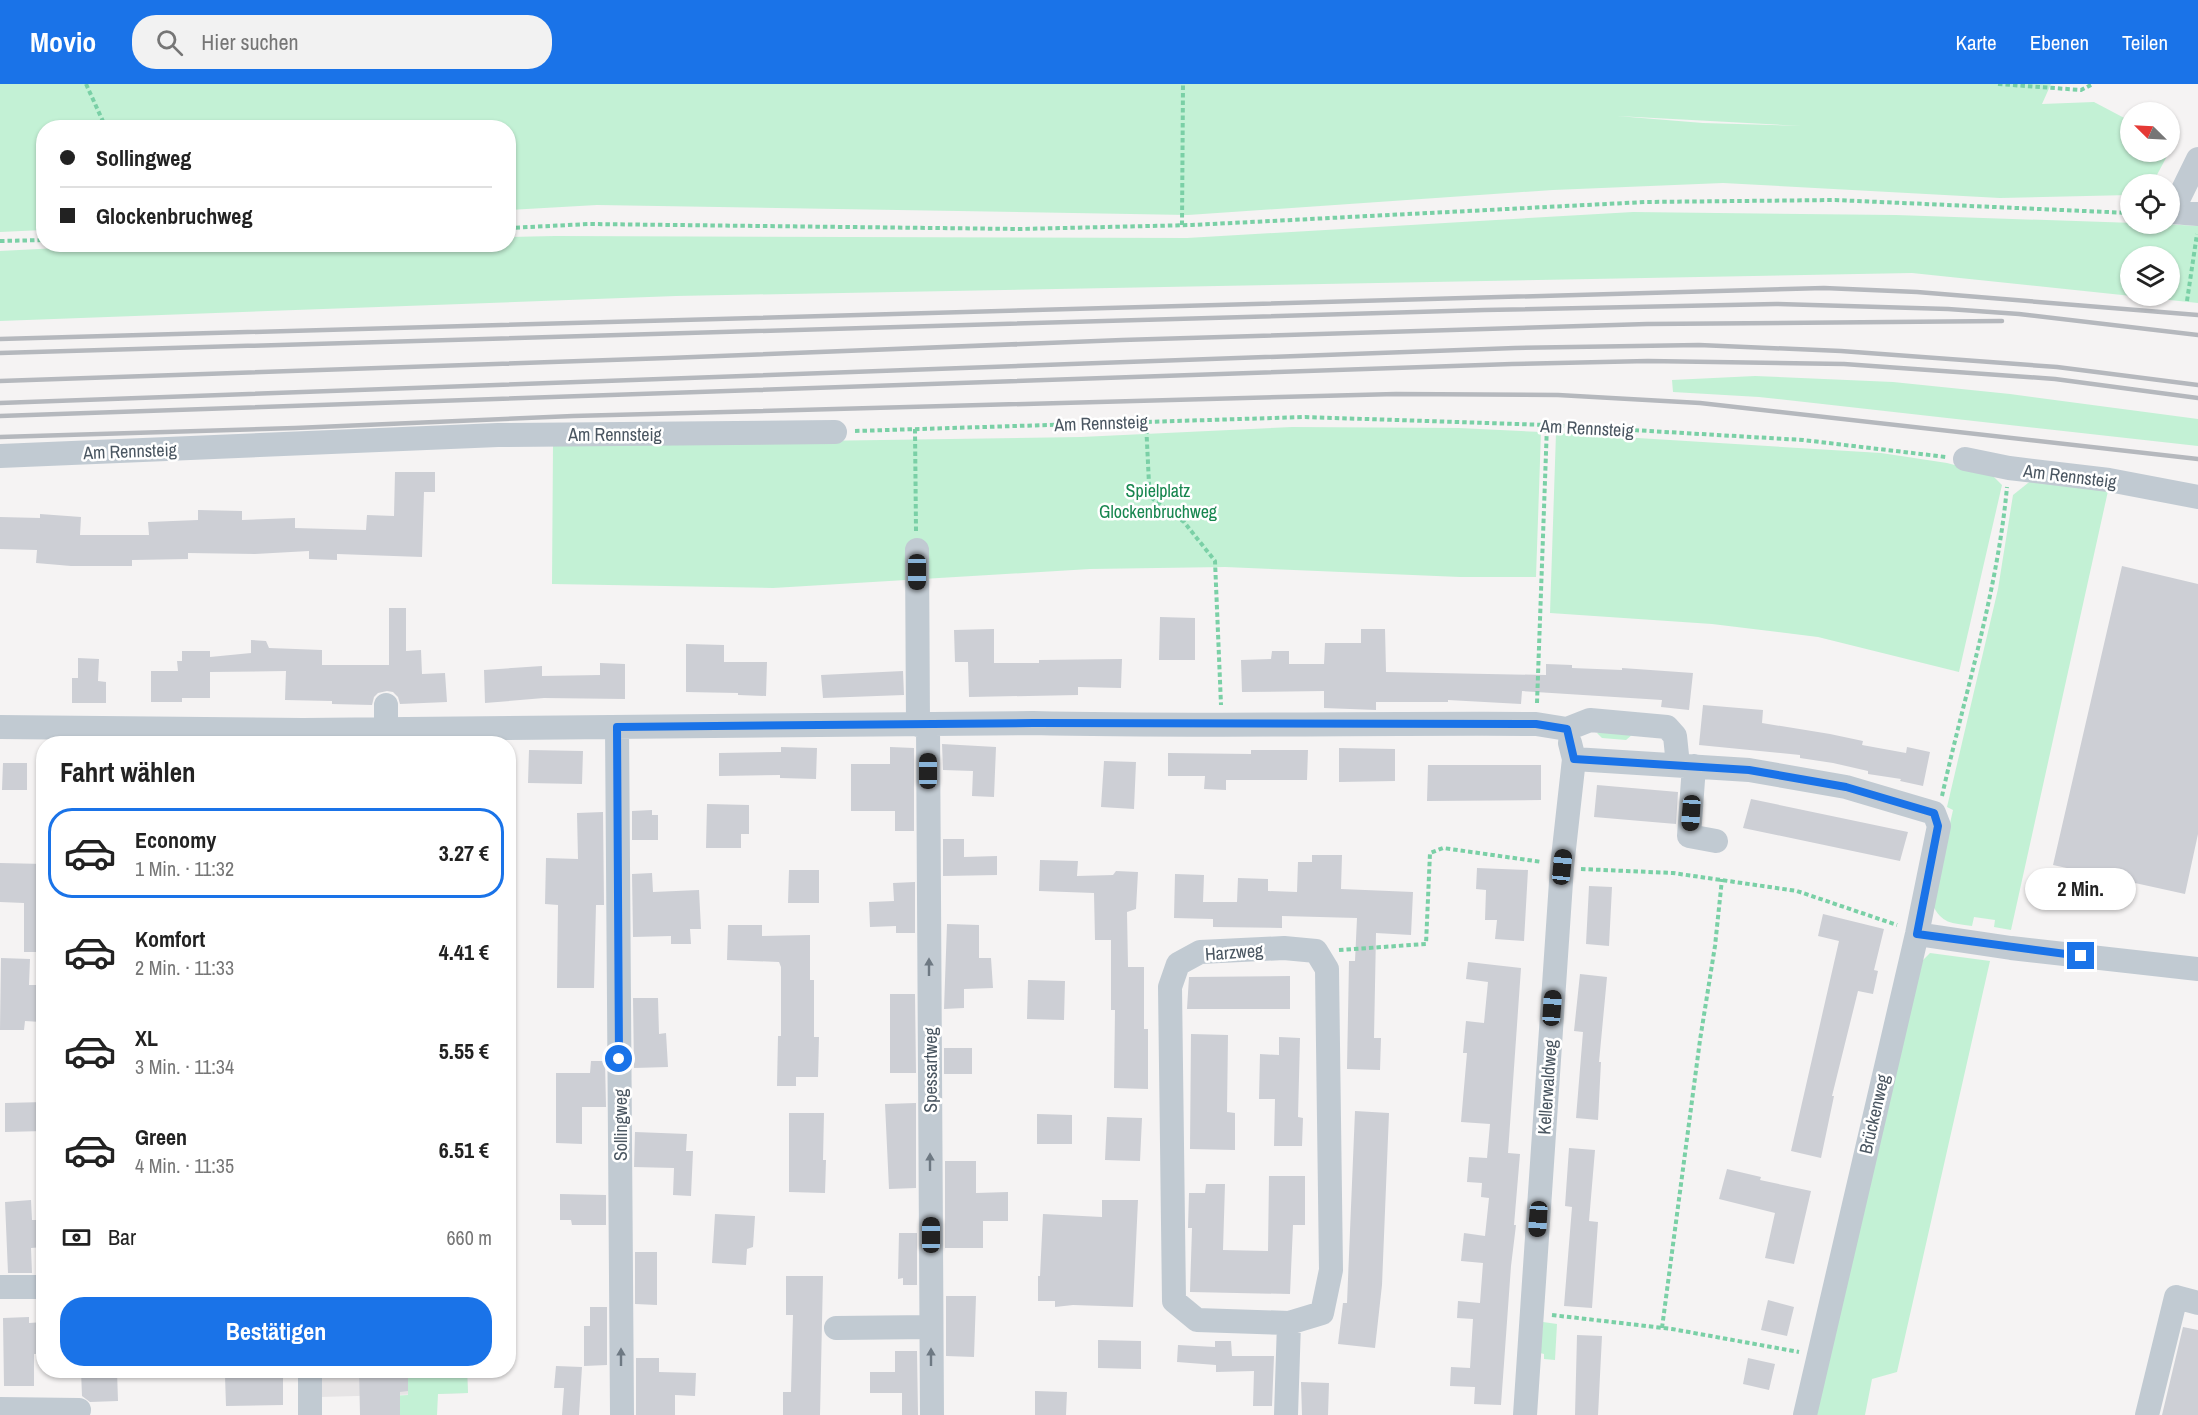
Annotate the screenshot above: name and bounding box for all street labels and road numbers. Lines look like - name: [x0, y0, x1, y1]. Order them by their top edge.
- street label: Am Rennsteig: [1053, 409, 1149, 437]
- street label: Am Rennsteig: [1539, 413, 1635, 443]
- street label: Am Rennsteig: [567, 422, 663, 447]
- street label: Am Rennsteig: [82, 437, 178, 465]
- street label: Am Rennsteig: [2021, 458, 2119, 494]
- street label: Harzweg: [1204, 937, 1265, 967]
- street label: Spessartweg: [918, 1027, 943, 1113]
- street label: Kellerwaldweg: [1531, 1038, 1563, 1135]
- street label: Brückenweg: [1853, 1071, 1895, 1156]
- street label: Sollingweg: [608, 1088, 633, 1161]

